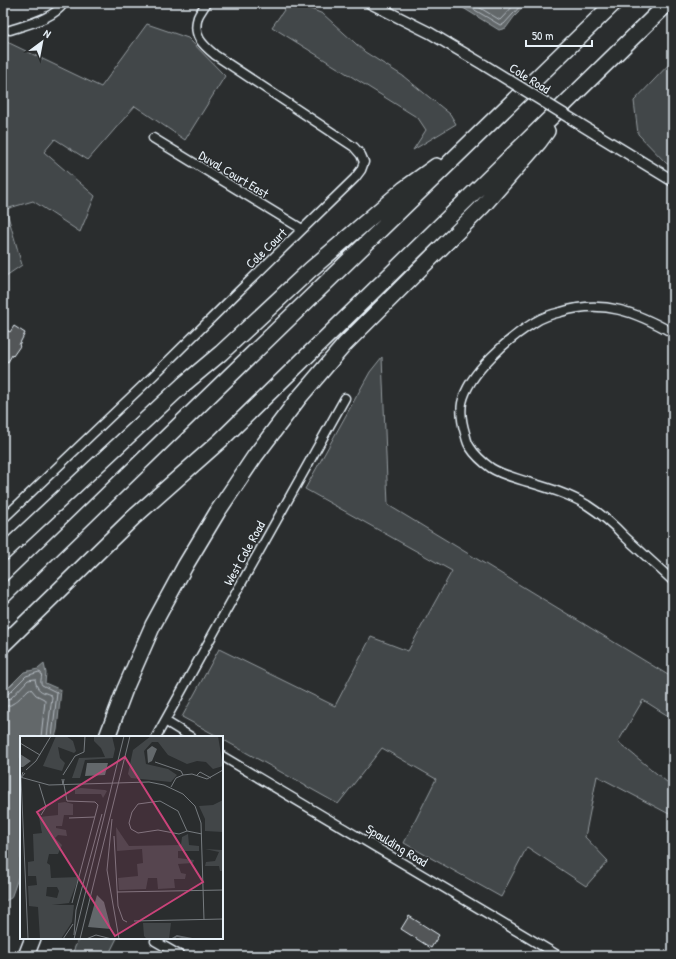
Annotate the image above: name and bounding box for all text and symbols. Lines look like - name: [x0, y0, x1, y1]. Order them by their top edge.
- north arrow: [22, 22, 62, 62]
- scale bar: [526, 22, 592, 48]
- text: N: [41, 26, 54, 41]
- text: 50 m: [532, 27, 553, 44]
- street label: Cole Road: [506, 58, 554, 98]
- street label: Duval Court East: [196, 146, 273, 202]
- street label: Cole Court: [241, 223, 291, 272]
- street label: West Cole Road: [219, 518, 269, 588]
- inset map: [20, 736, 223, 939]
- street label: Spaulding Road: [363, 819, 431, 871]

